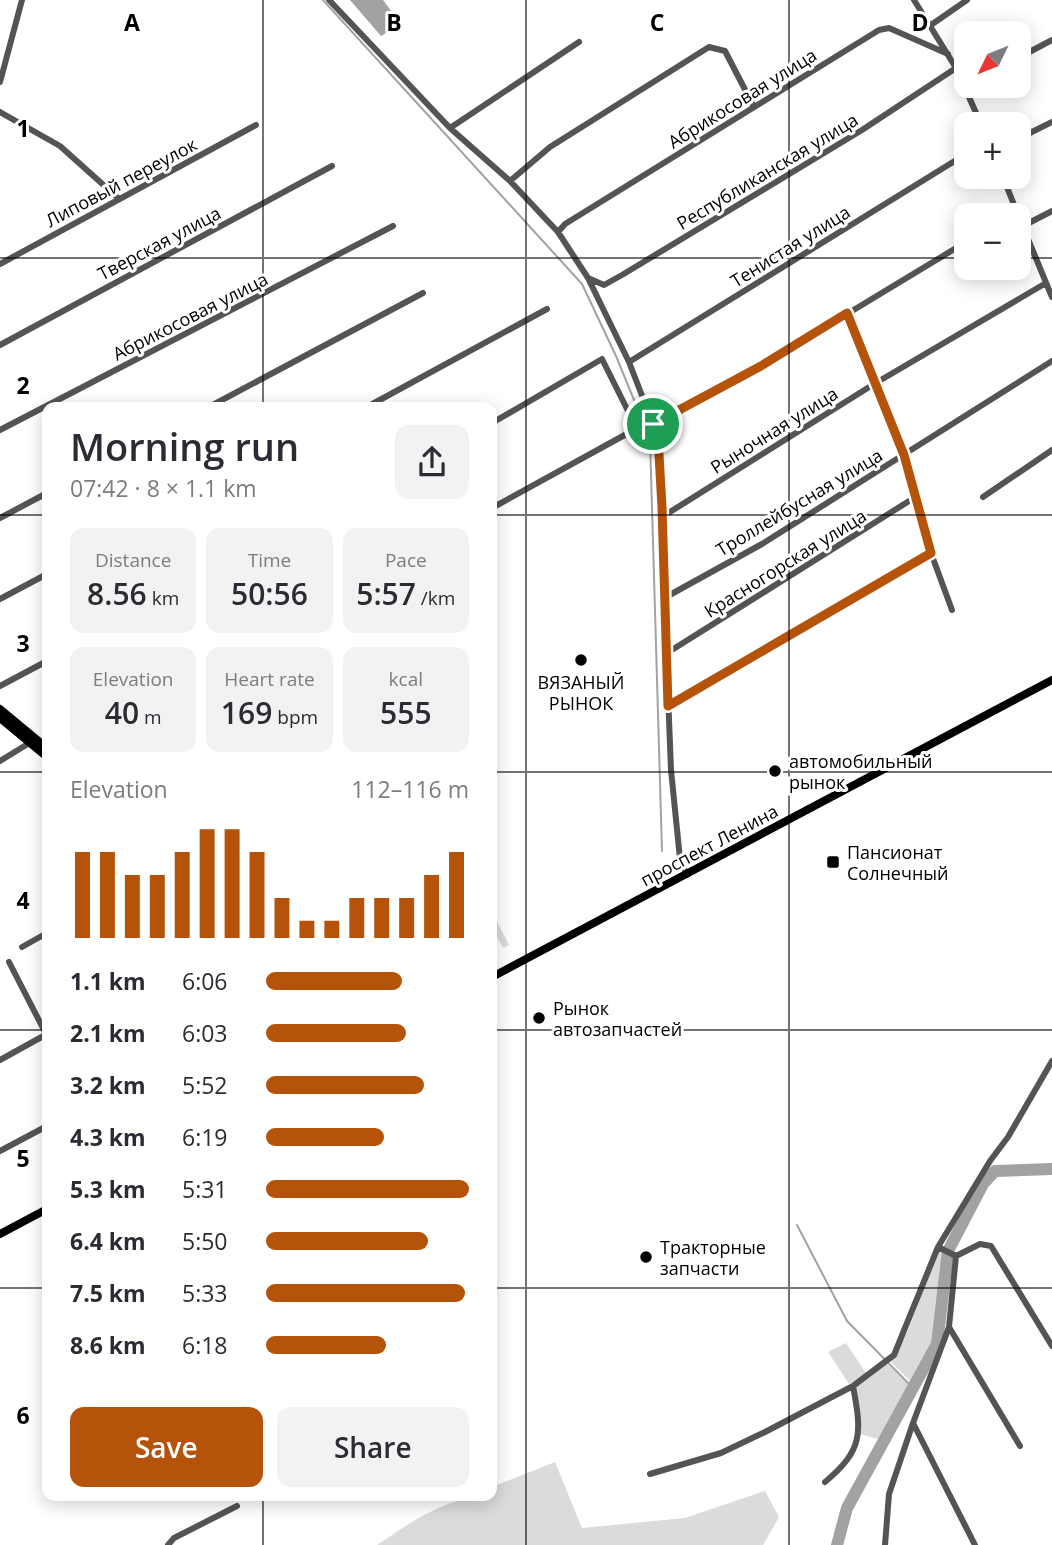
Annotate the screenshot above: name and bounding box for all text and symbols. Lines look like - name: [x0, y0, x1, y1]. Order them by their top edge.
- text: A: [124, 6, 140, 38]
- text: B: [386, 6, 402, 38]
- text: C: [650, 6, 664, 38]
- text: D: [911, 6, 929, 38]
- north arrow: [954, 21, 1031, 98]
- map controls: [954, 21, 1031, 280]
- street label: Абрикосовая улица: [663, 42, 821, 154]
- street label: Республиканская улица: [672, 107, 862, 235]
- text: 1: [16, 112, 30, 144]
- button: +: [954, 112, 1031, 189]
- street label: Липовый переулок: [41, 132, 202, 232]
- street label: Тверская улица: [93, 200, 225, 286]
- street label: Тенистая улица: [726, 200, 854, 292]
- button: −: [954, 203, 1031, 280]
- street label: Абрикосовая улица: [108, 266, 272, 366]
- text: 2: [16, 369, 30, 401]
- street label: Рыночная улица: [706, 381, 842, 479]
- pin: [623, 394, 683, 454]
- icon: arrive: [634, 405, 672, 443]
- text: Morning run: [70, 420, 299, 472]
- button: share: [395, 425, 469, 499]
- street label: Троллейбусная улица: [711, 443, 887, 561]
- text: 07:42 · 8 × 1.1 km: [70, 472, 257, 504]
- street label: Красногорская улица: [699, 503, 871, 623]
- text: Distance: [95, 547, 171, 573]
- text: Time: [248, 547, 291, 573]
- text: Pace: [385, 547, 427, 573]
- text: 8.56: [87, 573, 147, 614]
- text: 50:56: [231, 573, 308, 614]
- text: 5:57: [356, 573, 416, 614]
- text: km: [147, 585, 179, 611]
- text: /km: [416, 585, 455, 611]
- text: 3: [16, 627, 30, 659]
- marker: ВЯЗАНЫЙ РЫНОК: [573, 652, 589, 668]
- text: Elevation: [93, 666, 174, 692]
- text: Heart rate: [224, 666, 315, 692]
- text: kcal: [389, 666, 423, 692]
- place label: ВЯЗАНЫЙ РЫНОК: [537, 670, 625, 715]
- text: 40: [105, 692, 139, 733]
- text: 169: [221, 692, 272, 733]
- text: 555: [380, 692, 432, 733]
- text: m: [139, 704, 162, 730]
- text: bpm: [272, 704, 318, 730]
- place label: автомобильный рынок: [789, 749, 932, 794]
- marker: автомобильный рынок: [767, 763, 783, 779]
- text: Elevation: [70, 773, 168, 805]
- text: 112–116 m: [351, 773, 469, 805]
- street label: проспект Ленина: [636, 799, 782, 891]
- place label: Пансионат Солнечный: [847, 840, 949, 885]
- marker: Пансионат Солнечный: [825, 854, 841, 870]
- text: 4: [16, 884, 30, 916]
- text: 1.1 km: [70, 965, 146, 997]
- text: 6:06: [182, 965, 228, 997]
- place label: Рынок автозапчастей: [553, 996, 682, 1041]
- marker: Рынок автозапчастей: [531, 1010, 547, 1026]
- text: 2.1 km: [70, 1017, 146, 1049]
- text: 6:03: [182, 1017, 228, 1049]
- text: 3.2 km: [70, 1069, 146, 1101]
- text: 5:52: [182, 1069, 228, 1101]
- text: 4.3 km: [70, 1121, 146, 1153]
- text: 6:19: [182, 1121, 228, 1153]
- text: 5: [16, 1142, 30, 1174]
- text: 5.3 km: [70, 1173, 146, 1205]
- text: 5:31: [182, 1173, 228, 1205]
- text: 6.4 km: [70, 1225, 146, 1257]
- text: 5:50: [182, 1225, 228, 1257]
- place label: Тракторные запчасти: [660, 1235, 766, 1280]
- marker: Тракторные запчасти: [638, 1249, 654, 1265]
- text: 7.5 km: [70, 1277, 146, 1309]
- text: 5:33: [182, 1277, 228, 1309]
- text: 8.6 km: [70, 1329, 146, 1361]
- text: 6:18: [182, 1329, 228, 1361]
- text: 6: [16, 1399, 30, 1431]
- button: Save: [70, 1407, 263, 1487]
- button: Share: [277, 1407, 469, 1487]

